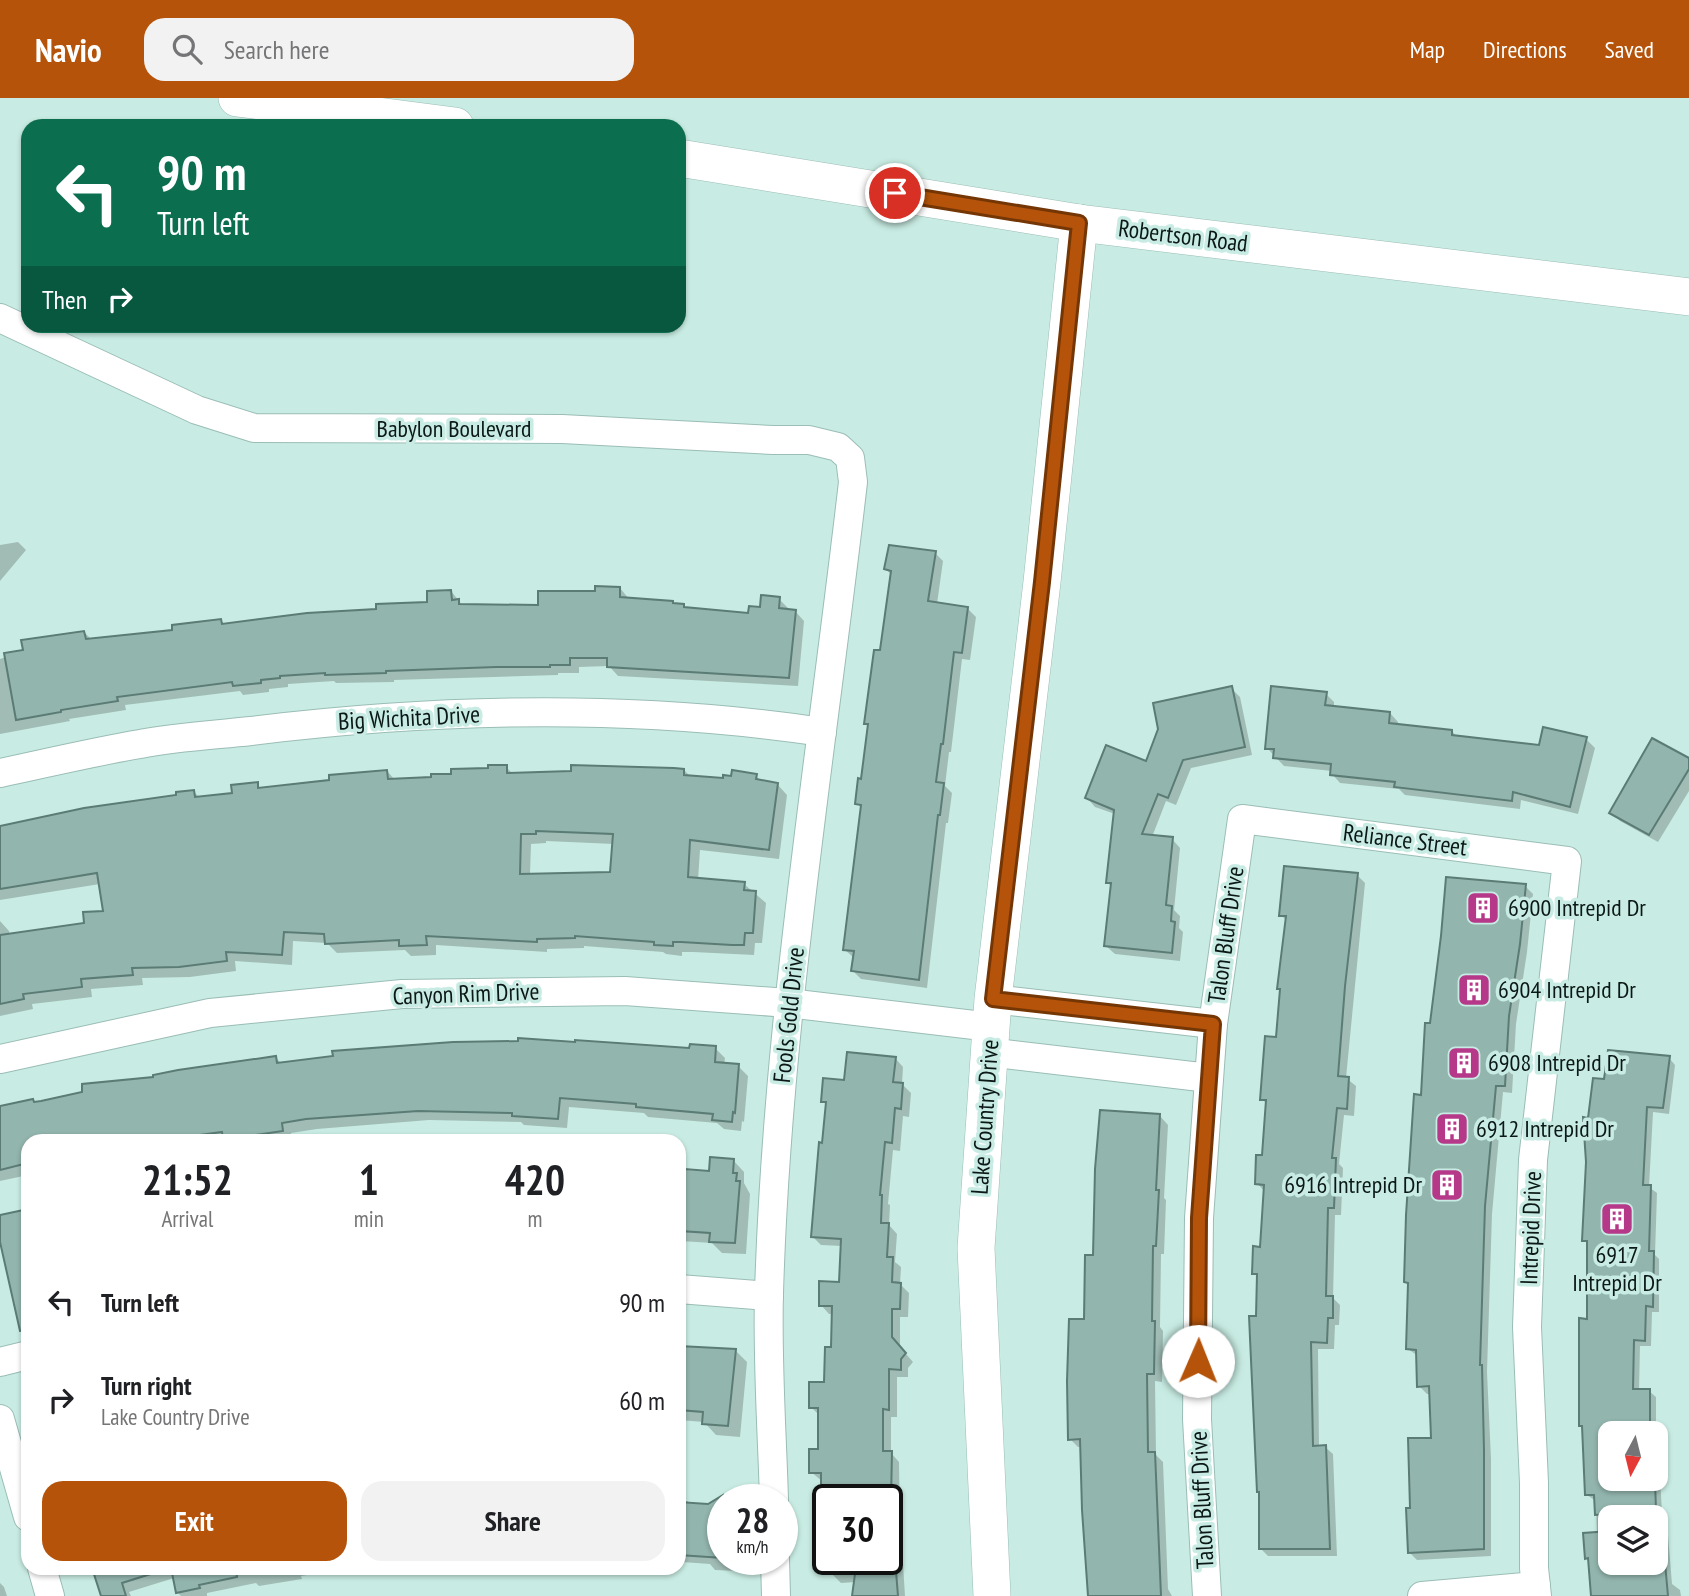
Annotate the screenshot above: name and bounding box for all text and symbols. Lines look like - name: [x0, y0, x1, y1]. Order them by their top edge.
- search box: [144, 18, 634, 81]
- text: Navio: [35, 28, 102, 71]
- icon: search: [168, 30, 206, 68]
- text: Search here: [224, 33, 329, 66]
- text: Map: [1410, 34, 1445, 65]
- text: Directions: [1483, 34, 1567, 65]
- text: Saved: [1605, 34, 1654, 65]
- text: 90 m: [157, 140, 246, 204]
- icon: left: [42, 147, 133, 238]
- pin: [865, 163, 925, 223]
- icon: arrive: [876, 174, 914, 212]
- text: Turn left: [157, 202, 249, 244]
- street label: Robertson Road: [1117, 212, 1250, 259]
- icon: right: [101, 280, 139, 318]
- text: Then: [42, 283, 87, 316]
- street label: Babylon Boulevard: [377, 413, 531, 444]
- street label: Big Wichita Drive: [337, 698, 481, 737]
- street label: Reliance Street: [1342, 817, 1469, 863]
- street label: Talon Bluff Drive: [1201, 864, 1250, 1006]
- building icon: 6900 Intrepid Dr: [1464, 889, 1502, 927]
- place label: 6900 Intrepid Dr: [1508, 892, 1646, 923]
- street label: Fools Gold Drive: [766, 946, 811, 1084]
- building icon: 6904 Intrepid Dr: [1455, 971, 1493, 1009]
- place label: 6904 Intrepid Dr: [1498, 974, 1636, 1005]
- street label: Canyon Rim Drive: [392, 975, 540, 1012]
- street label: Lake Country Drive: [964, 1039, 1005, 1195]
- building icon: 6908 Intrepid Dr: [1445, 1044, 1483, 1082]
- place label: 6908 Intrepid Dr: [1488, 1047, 1626, 1078]
- building icon: 6912 Intrepid Dr: [1433, 1110, 1471, 1148]
- place label: 6912 Intrepid Dr: [1476, 1113, 1614, 1144]
- text: 21:52: [142, 1152, 233, 1207]
- text: 1: [359, 1152, 379, 1207]
- text: 420: [505, 1152, 565, 1207]
- building icon: 6916 Intrepid Dr: [1428, 1166, 1466, 1204]
- place label: 6916 Intrepid Dr: [1284, 1169, 1422, 1200]
- street label: Intrepid Drive: [1513, 1170, 1548, 1285]
- building icon: 6917 Intrepid Dr: [1598, 1200, 1636, 1238]
- text: Arrival: [161, 1204, 213, 1233]
- text: min: [354, 1204, 384, 1233]
- text: m: [527, 1204, 542, 1233]
- place label: 6917 Intrepid Dr: [1572, 1239, 1662, 1298]
- icon: left: [42, 1283, 80, 1321]
- text: Turn left: [101, 1286, 179, 1319]
- text: 90 m: [619, 1286, 665, 1319]
- position arrow: [1161, 1324, 1235, 1398]
- text: Turn right: [101, 1369, 192, 1402]
- icon: right: [42, 1381, 80, 1419]
- text: 60 m: [619, 1384, 665, 1417]
- text: Lake Country Drive: [101, 1402, 250, 1431]
- north arrow: [1598, 1421, 1668, 1491]
- map controls: [1598, 1421, 1668, 1575]
- street label: Talon Bluff Drive: [1182, 1430, 1221, 1570]
- button: Exit: [42, 1481, 347, 1561]
- button: Share: [361, 1481, 665, 1561]
- speed limit sign: 30: [812, 1484, 903, 1575]
- text: 28: [736, 1497, 769, 1543]
- button: layers: [1598, 1505, 1668, 1575]
- text: km/h: [737, 1535, 768, 1558]

